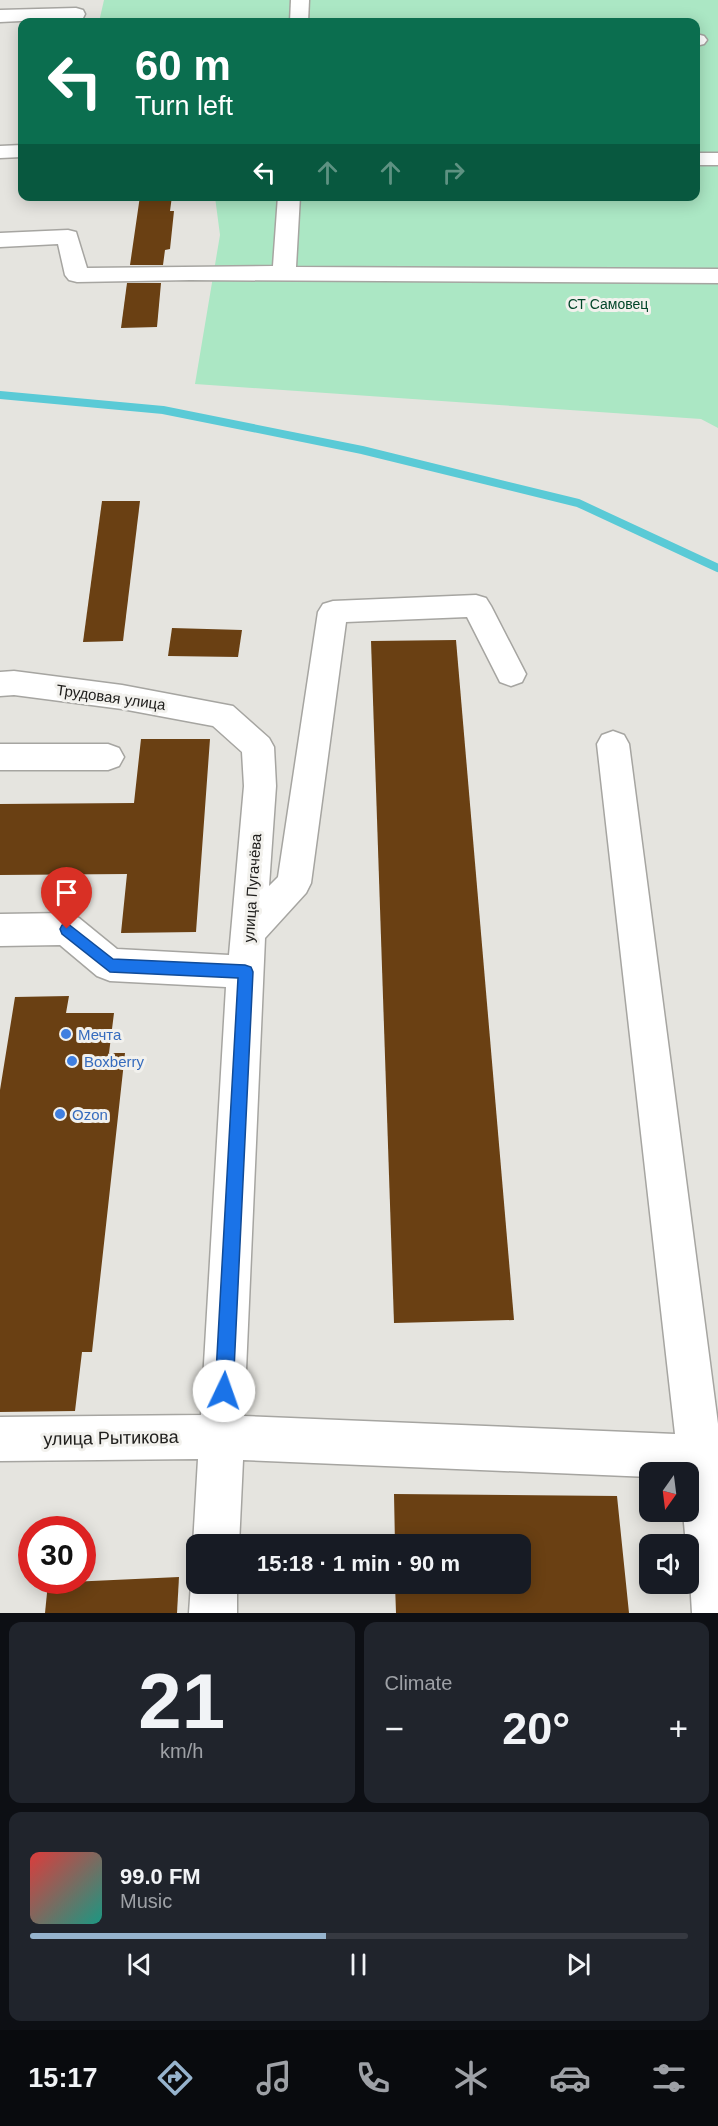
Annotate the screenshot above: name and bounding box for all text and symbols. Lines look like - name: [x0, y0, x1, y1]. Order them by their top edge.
- icon: left: [36, 42, 114, 120]
- text: 60 m: [135, 42, 231, 89]
- text: Turn left: [135, 91, 233, 121]
- icon: left: [248, 156, 281, 189]
- icon: ahead: [311, 156, 344, 189]
- icon: ahead: [374, 156, 407, 189]
- icon: right: [437, 156, 470, 189]
- park label: СТ Самовец: [568, 296, 648, 312]
- street label: Трудовая улица: [55, 681, 167, 713]
- street label: улица Пугачёва: [240, 832, 264, 943]
- pin: [41, 867, 92, 929]
- icon: arrive: [50, 876, 83, 909]
- place label: Мечта: [78, 1026, 122, 1043]
- marker: Мечта: [59, 1027, 73, 1041]
- place label: Boxberry: [84, 1053, 145, 1070]
- marker: Boxberry: [65, 1054, 79, 1068]
- place label: Ozon: [72, 1106, 108, 1123]
- marker: Ozon: [53, 1107, 67, 1121]
- position arrow: [192, 1359, 256, 1423]
- street label: улица Рытикова: [43, 1427, 180, 1449]
- north arrow: [639, 1462, 699, 1522]
- map controls: [639, 1462, 699, 1594]
- speed limit sign: 30: [18, 1516, 96, 1594]
- button: sound: [639, 1534, 699, 1594]
- text: 15:18 · 1 min · 90 m: [257, 1551, 460, 1576]
- text: 21: [138, 1657, 225, 1745]
- text: Climate: [385, 1672, 452, 1694]
- text: 20°: [502, 1703, 570, 1754]
- text: −: [385, 1710, 404, 1747]
- text: +: [669, 1710, 688, 1747]
- text: km/h: [160, 1740, 203, 1762]
- text: 99.0 FM: [120, 1864, 201, 1889]
- text: Music: [120, 1890, 172, 1912]
- icon: previous: [123, 1948, 156, 1981]
- icon: pause: [342, 1948, 375, 1981]
- icon: next: [562, 1948, 595, 1981]
- icon: directions: [154, 2057, 196, 2099]
- icon: music: [253, 2057, 295, 2099]
- icon: phone: [352, 2057, 394, 2099]
- icon: climate: [450, 2057, 492, 2099]
- icon: car: [549, 2057, 591, 2099]
- icon: filters: [648, 2057, 690, 2099]
- text: 15:17: [28, 2063, 97, 2093]

